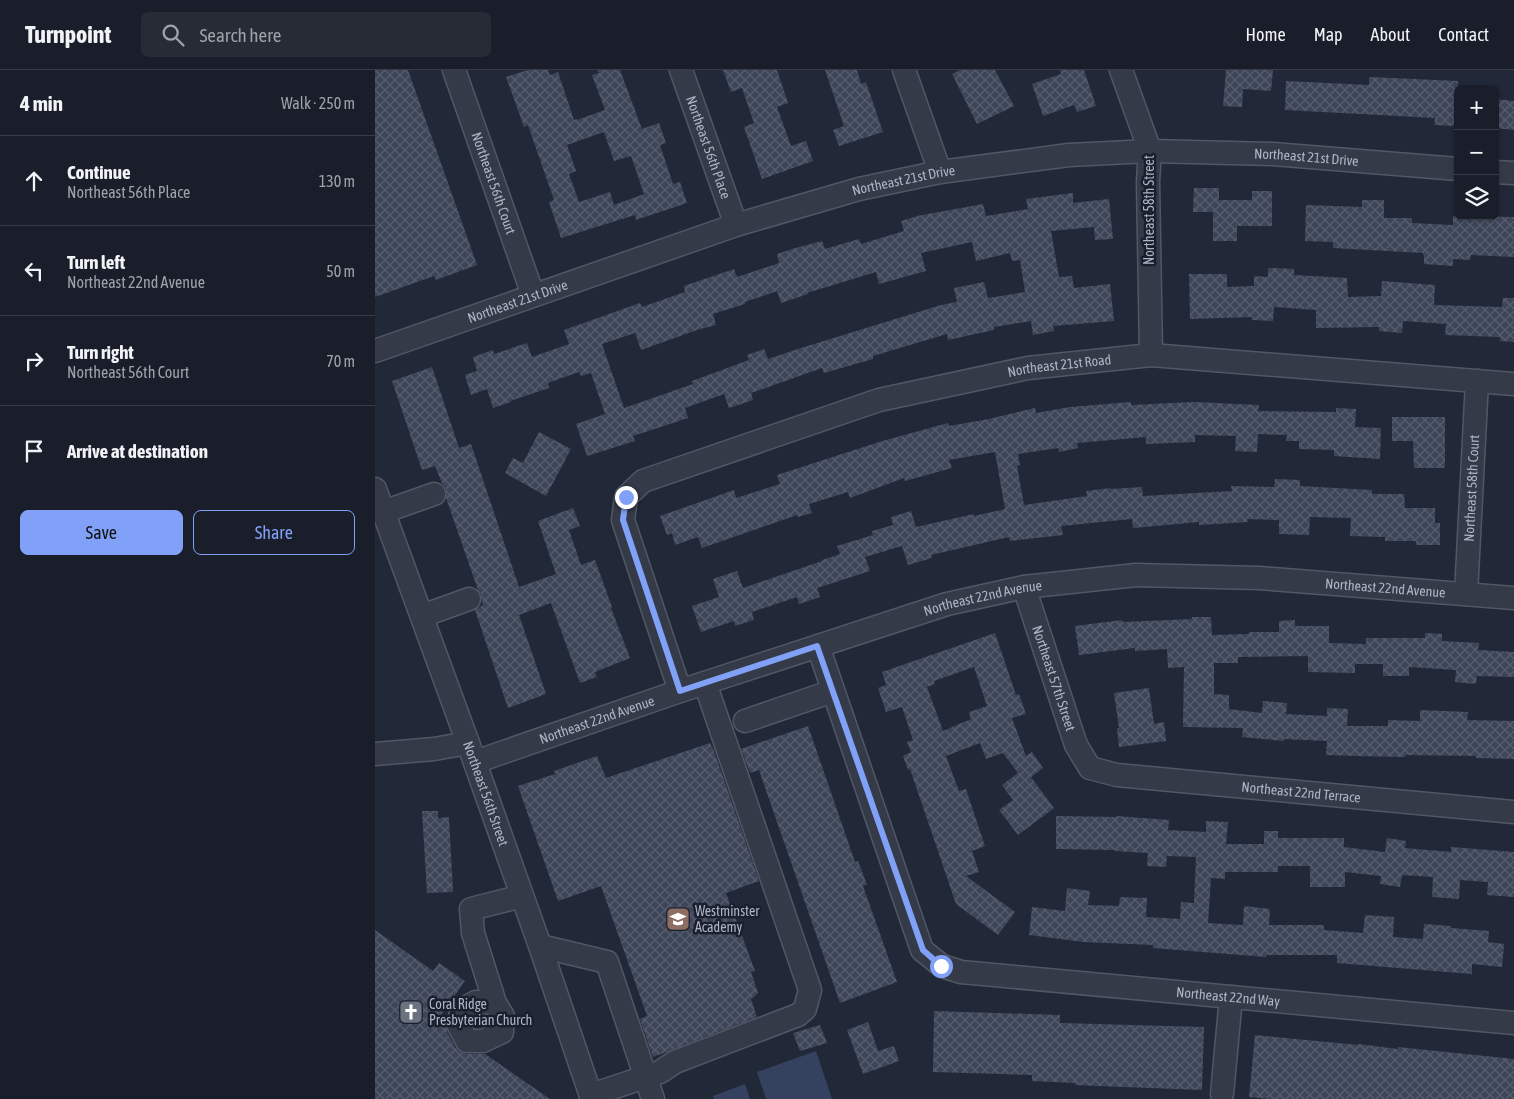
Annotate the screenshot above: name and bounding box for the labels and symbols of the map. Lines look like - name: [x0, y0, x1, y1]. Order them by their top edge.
- street label: Northeast 56th Place: [683, 94, 734, 201]
- street label: Northeast 56th Court: [468, 130, 519, 236]
- street label: Northeast 21st Drive: [1254, 146, 1359, 169]
- street label: Northeast 58th Street: [1141, 155, 1157, 265]
- street label: Northeast 21st Drive: [850, 162, 956, 199]
- street label: Northeast 21st Drive: [465, 276, 570, 326]
- street label: Northeast 21st Road: [1006, 351, 1112, 380]
- street label: Northeast 58th Court: [1461, 434, 1482, 542]
- route end: [615, 486, 638, 509]
- street label: Northeast 22nd Avenue: [1324, 575, 1446, 601]
- street label: Northeast 22nd Avenue: [922, 577, 1043, 619]
- street label: Northeast 57th Street: [1029, 623, 1079, 733]
- street label: Northeast 22nd Avenue: [537, 692, 657, 747]
- street label: Northeast 56th Street: [460, 739, 512, 848]
- street label: Northeast 22nd Terrace: [1241, 779, 1361, 806]
- place label: Westminster Academy: [695, 903, 760, 935]
- school or university icon: Westminster Academy: [665, 906, 691, 932]
- route start: [930, 955, 953, 978]
- street label: Northeast 22nd Way: [1175, 984, 1281, 1009]
- place label: Coral Ridge Presbyterian Church: [429, 996, 532, 1028]
- church icon: Coral Ridge Presbyterian Church: [398, 999, 424, 1025]

